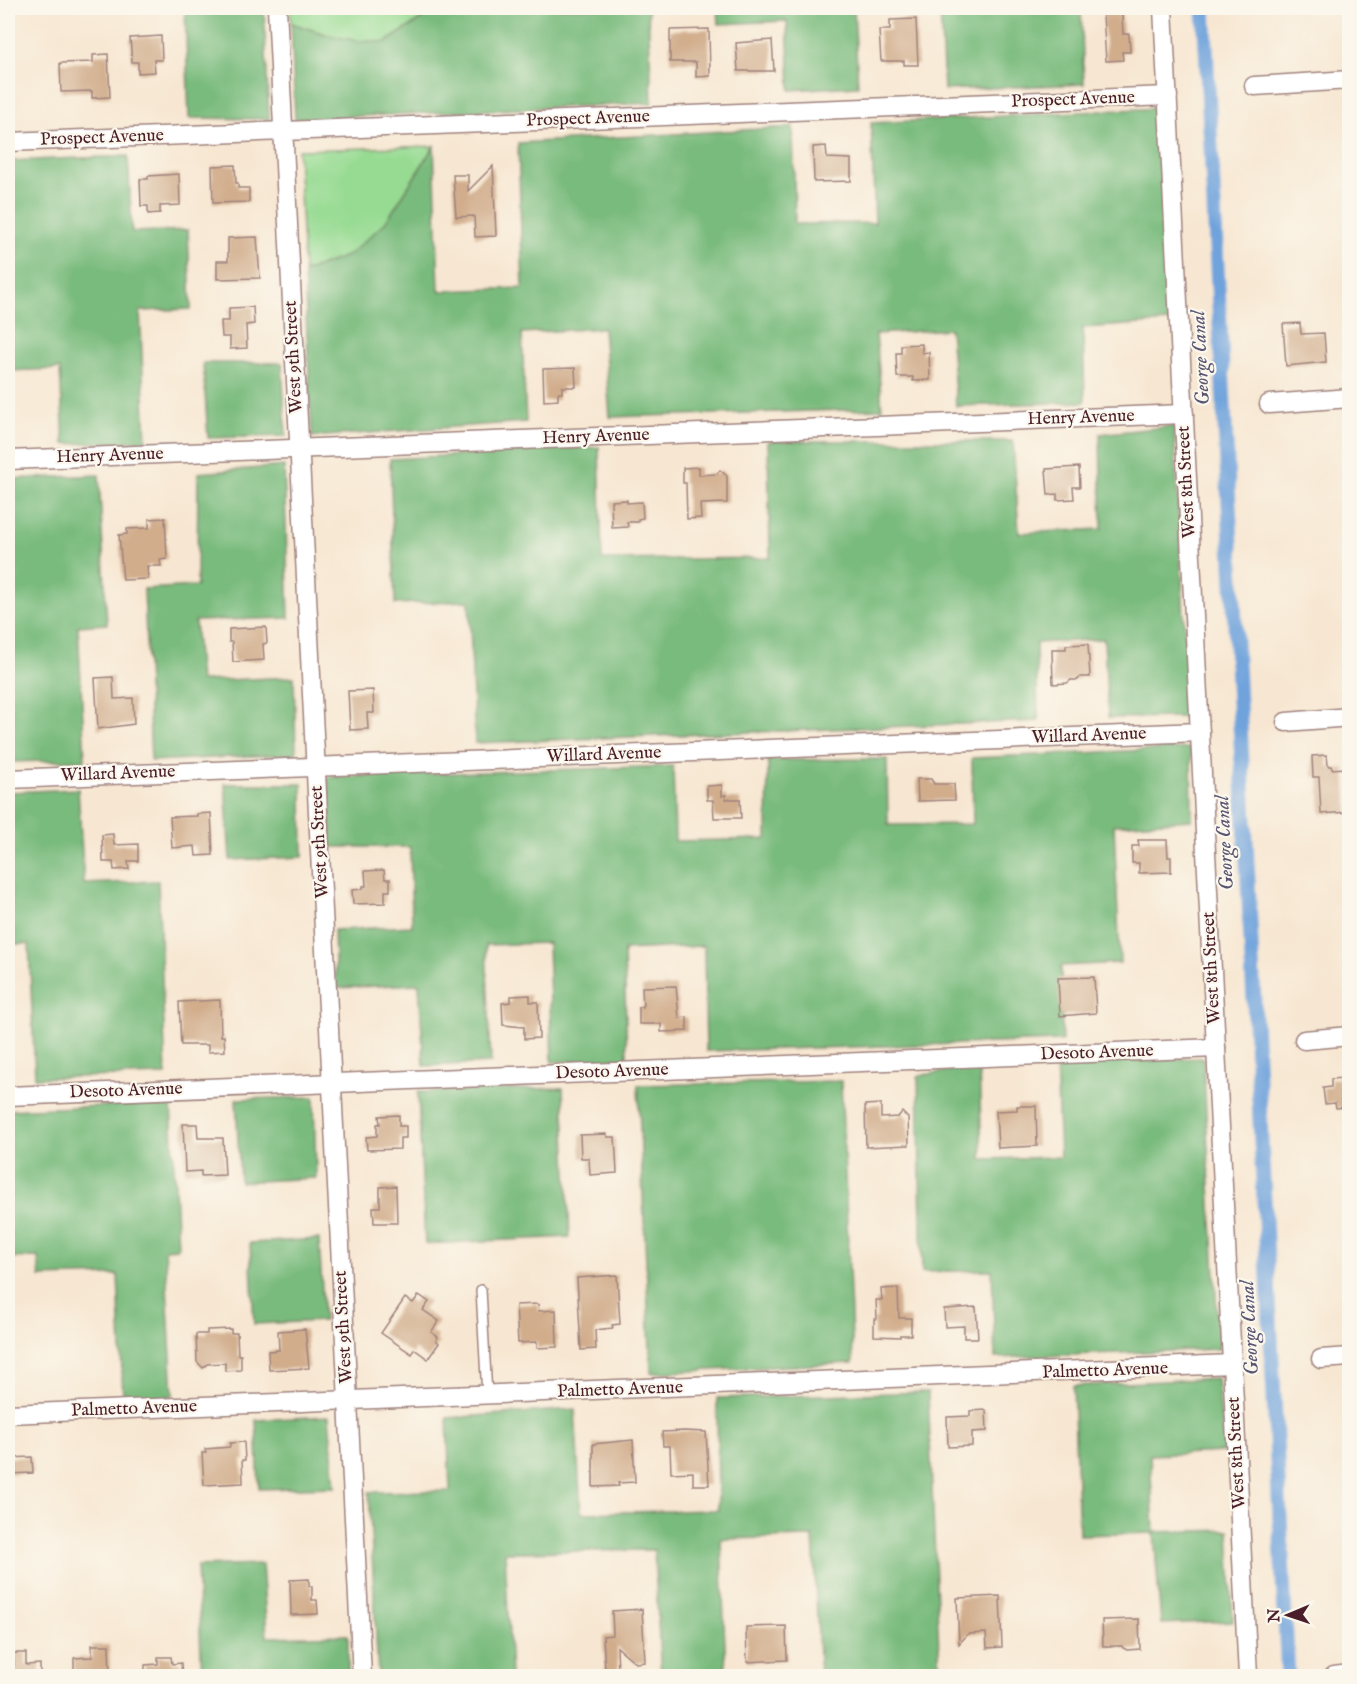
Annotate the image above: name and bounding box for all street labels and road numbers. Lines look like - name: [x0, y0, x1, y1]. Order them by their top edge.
- street label: Prospect Avenue: [1011, 86, 1135, 114]
- street label: Prospect Avenue: [526, 105, 650, 133]
- street label: Prospect Avenue: [40, 124, 164, 152]
- street label: West 9th Street: [280, 300, 308, 414]
- street label: Henry Avenue: [1027, 405, 1135, 431]
- street label: Henry Avenue: [542, 424, 650, 450]
- street label: West 8th Street: [1173, 425, 1201, 539]
- street label: Henry Avenue: [56, 443, 164, 469]
- street label: Willard Avenue: [1031, 723, 1147, 749]
- street label: Willard Avenue: [546, 742, 662, 768]
- street label: Willard Avenue: [60, 761, 176, 787]
- street label: West 9th Street: [306, 785, 334, 899]
- street label: West 8th Street: [1198, 911, 1226, 1025]
- street label: Desoto Avenue: [1040, 1040, 1154, 1066]
- street label: Desoto Avenue: [555, 1059, 669, 1085]
- street label: Desoto Avenue: [69, 1078, 183, 1104]
- street label: West 9th Street: [330, 1270, 358, 1384]
- street label: Palmetto Avenue: [1042, 1357, 1168, 1385]
- street label: Palmetto Avenue: [557, 1376, 683, 1404]
- street label: Palmetto Avenue: [71, 1395, 197, 1423]
- street label: West 8th Street: [1223, 1396, 1251, 1510]

